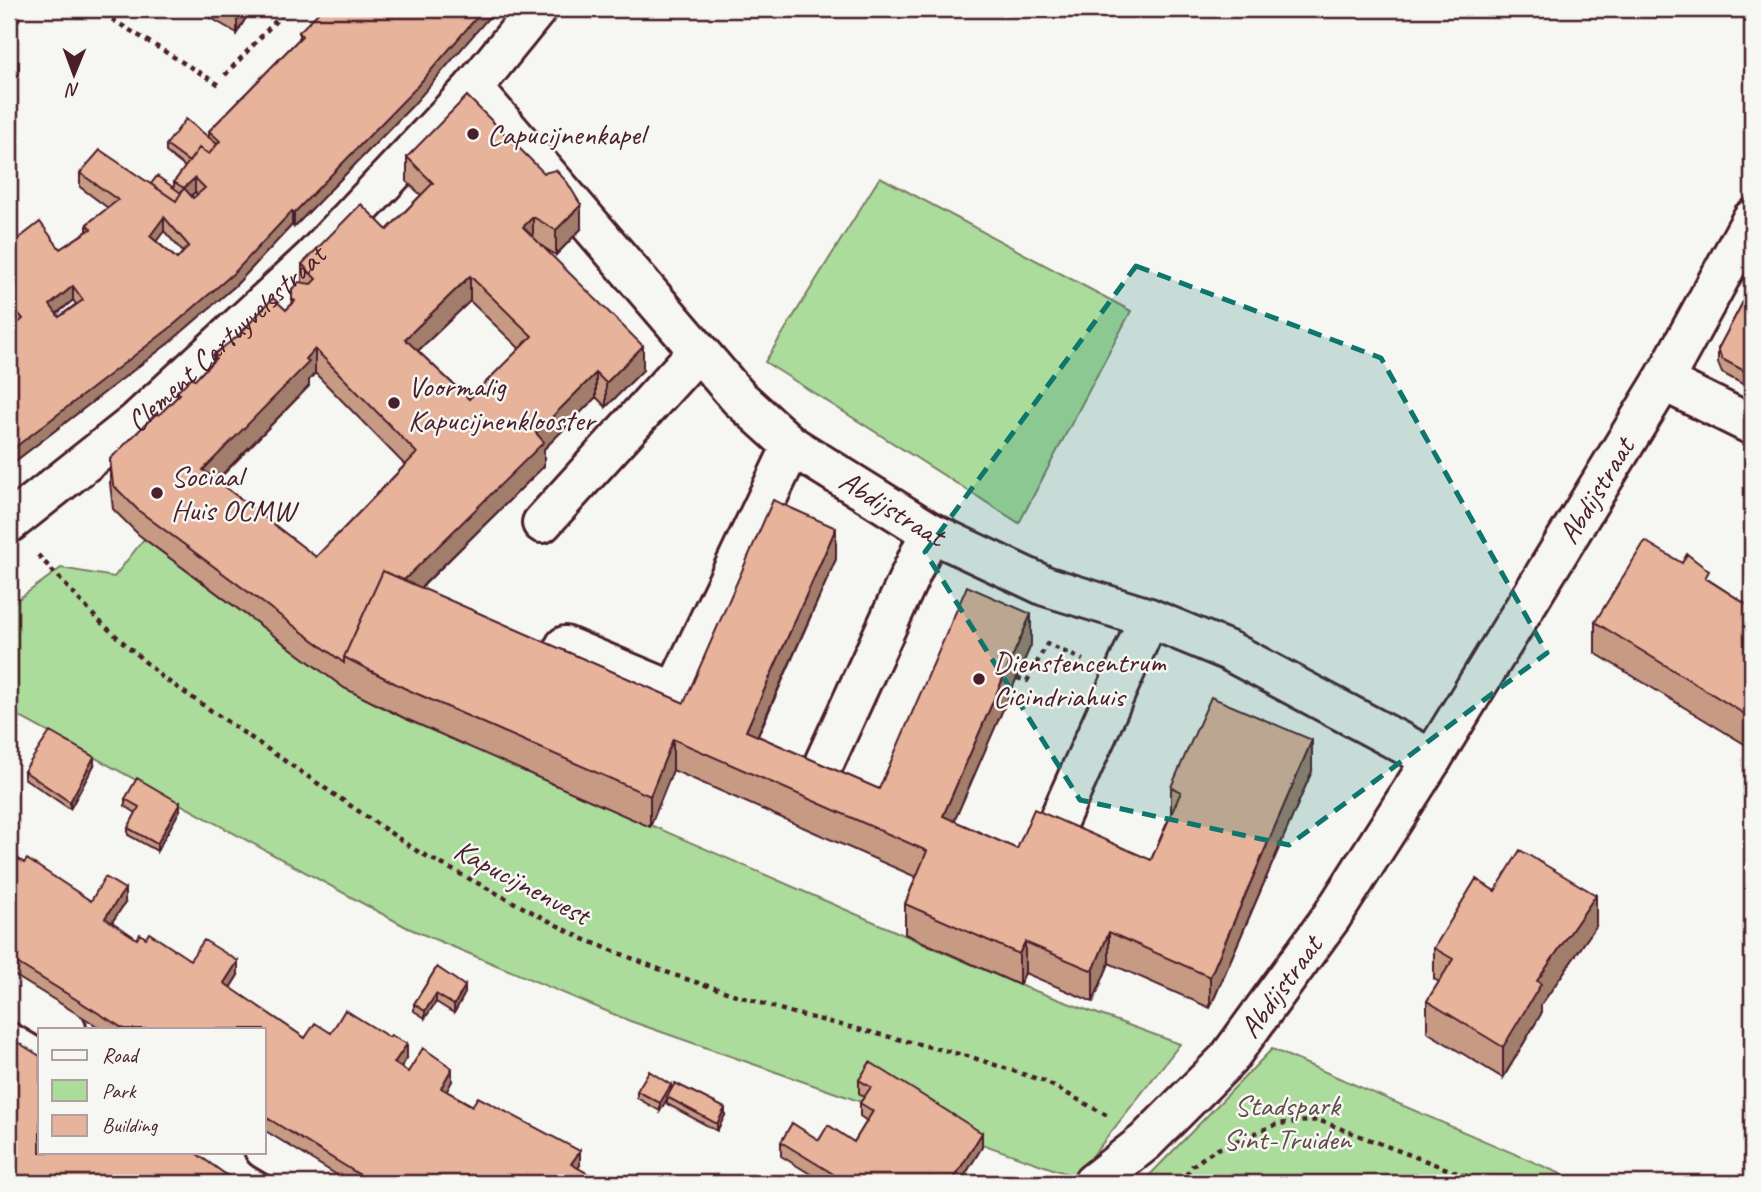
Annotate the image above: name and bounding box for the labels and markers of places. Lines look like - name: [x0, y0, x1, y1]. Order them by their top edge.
- place label: Capucijnenkapel: [487, 115, 650, 153]
- marker: Capucijnenkapel: [465, 126, 481, 142]
- place label: Voormalig Kapucijnenklooster: [408, 367, 597, 439]
- marker: Voormalig Kapucijnenklooster: [386, 395, 402, 411]
- place label: Sociaal Huis OCMW: [171, 457, 300, 529]
- marker: Sociaal Huis OCMW: [149, 485, 165, 501]
- place label: Dienstencentrum Cicindriahuis: [993, 643, 1167, 715]
- marker: Dienstencentrum Cicindriahuis: [971, 671, 987, 687]

